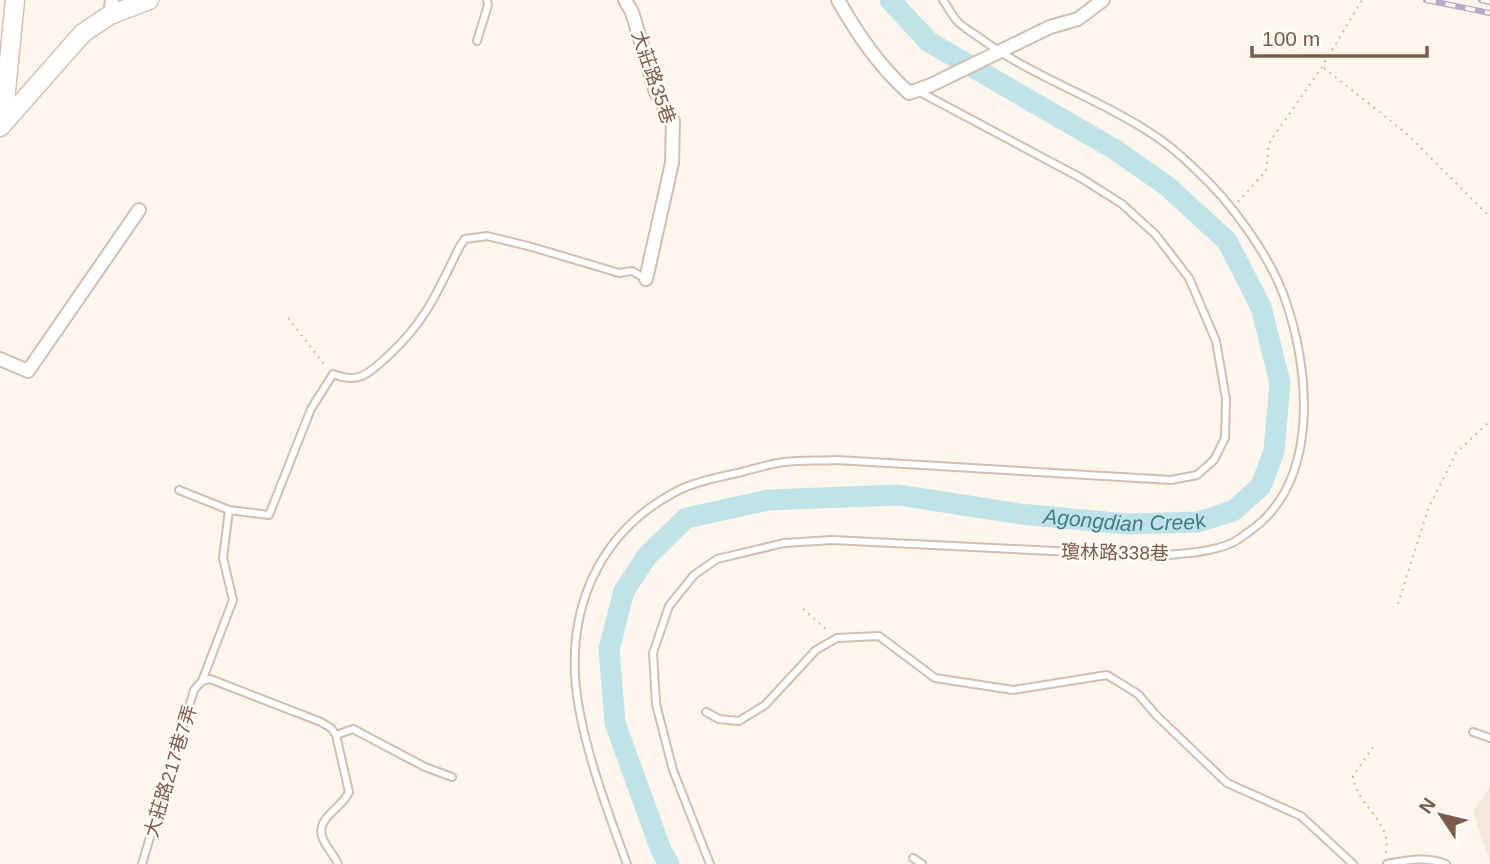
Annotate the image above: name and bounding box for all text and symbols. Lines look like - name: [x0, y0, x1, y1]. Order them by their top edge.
- scale bar: [1252, 14, 1427, 58]
- text: 100 m: [1262, 27, 1320, 50]
- street label: 大莊路35巷: [628, 28, 679, 127]
- water label: Agongdian Creek: [1040, 504, 1210, 535]
- street label: 瓊林路338巷: [1061, 541, 1169, 564]
- street label: 大莊路217巷7弄: [140, 702, 201, 840]
- north arrow: [1406, 780, 1476, 850]
- text: N: [1415, 794, 1440, 817]

